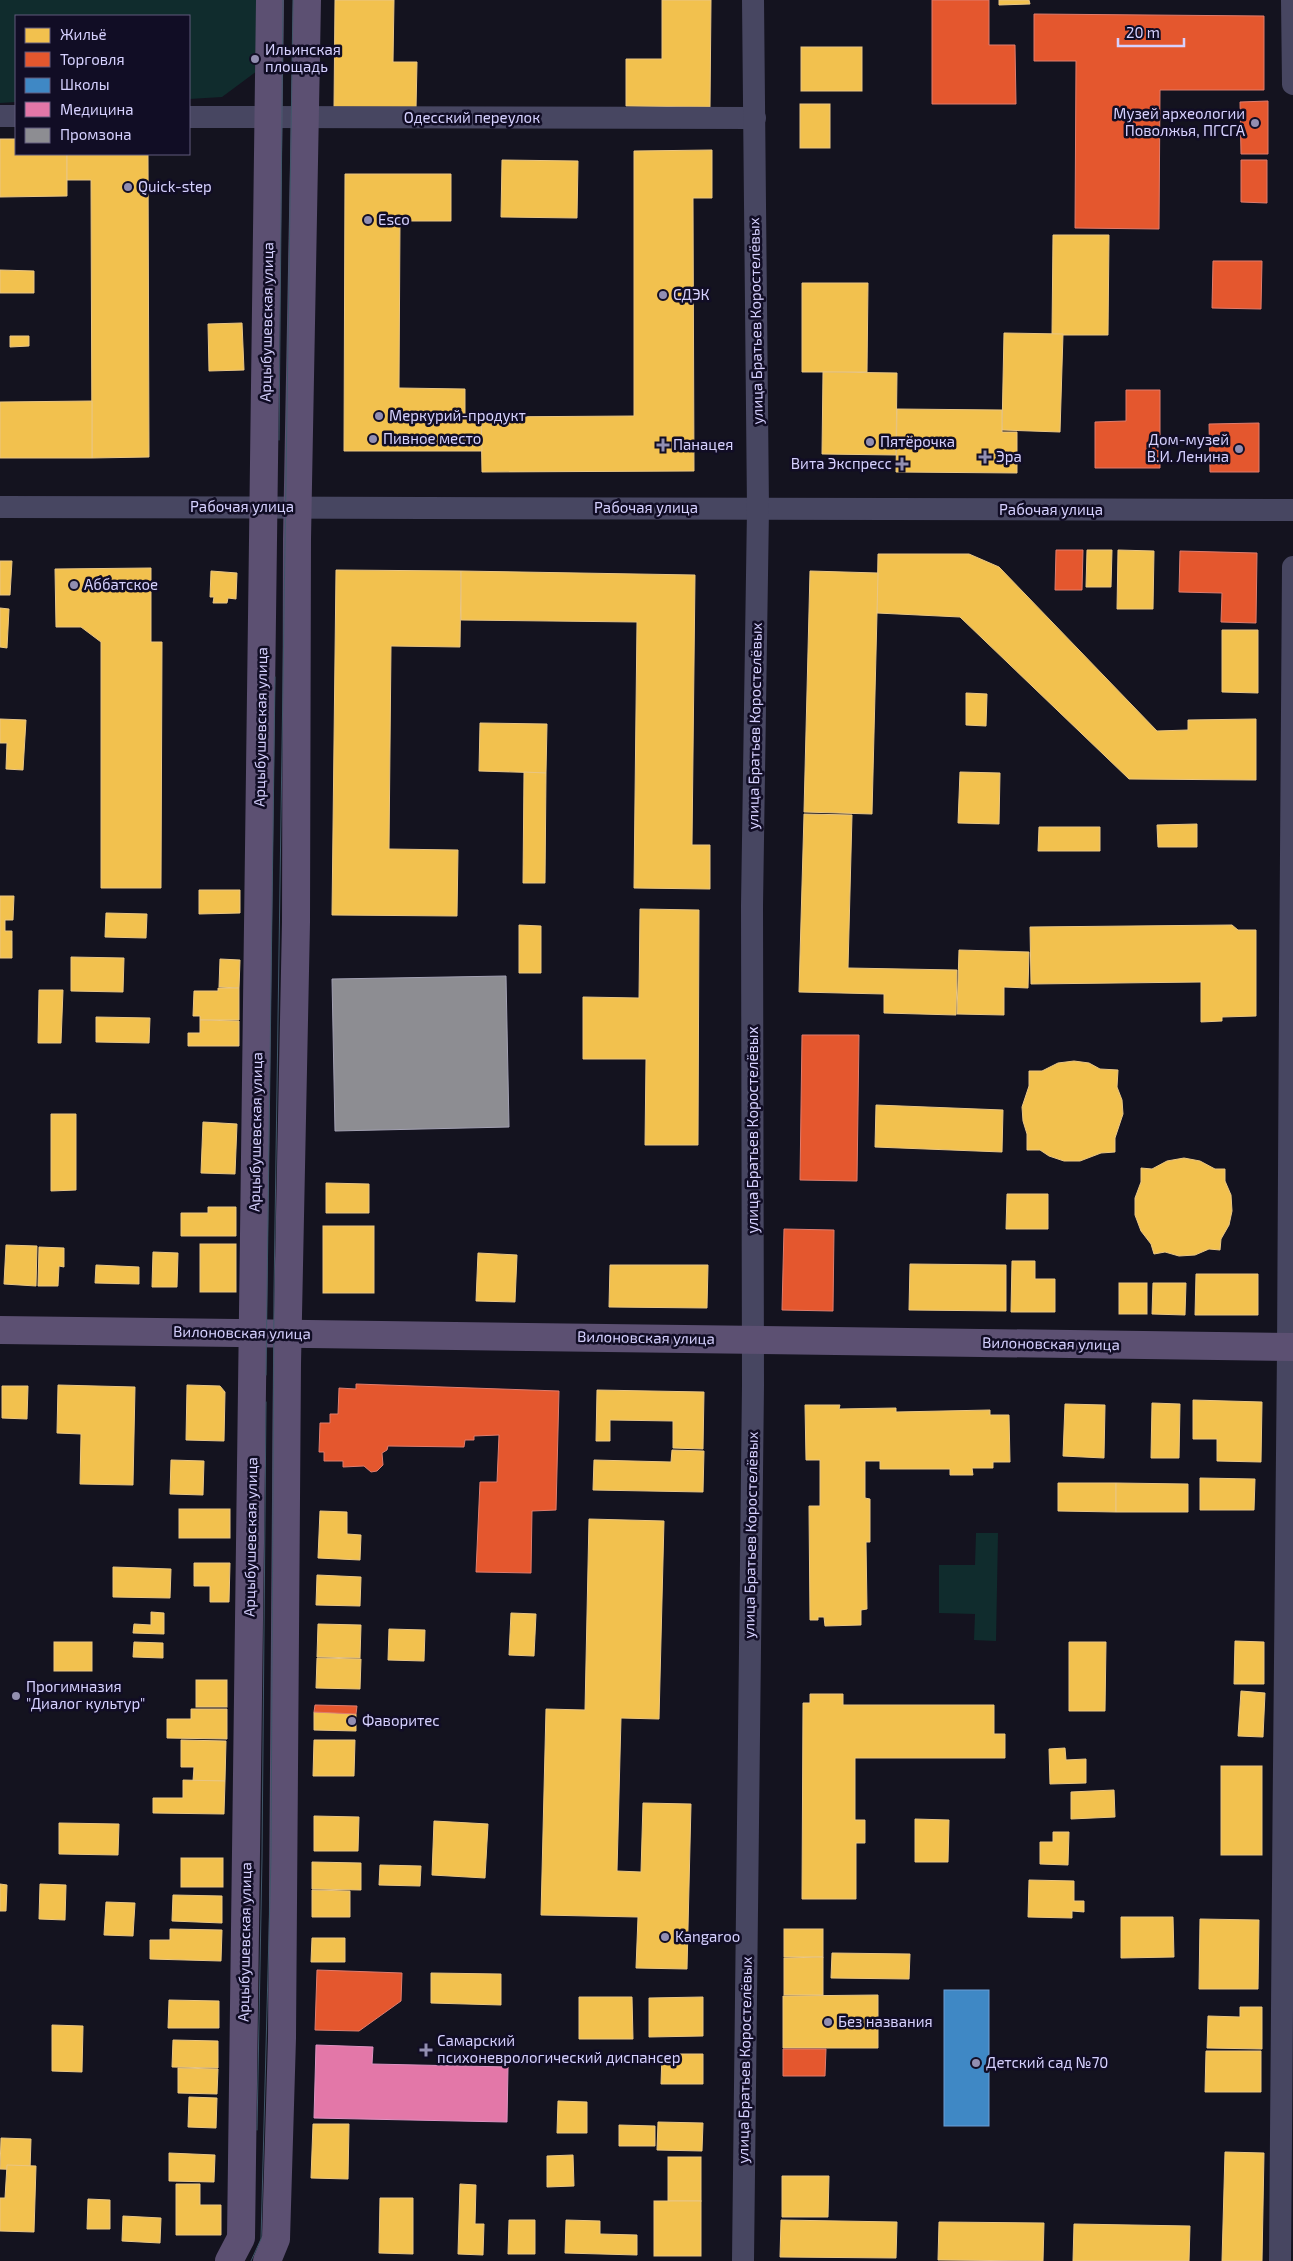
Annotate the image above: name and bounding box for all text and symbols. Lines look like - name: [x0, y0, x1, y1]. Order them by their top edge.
- legend: [15, 15, 190, 155]
- scale bar: [1118, 15, 1184, 47]
- text: 20 m: [1126, 23, 1160, 41]
- text: Жильё: [60, 25, 107, 43]
- place label: Ильинская площадь: [265, 40, 341, 75]
- text: Торговля: [60, 50, 125, 68]
- marker: Ильинская площадь: [249, 53, 261, 65]
- text: Школы: [60, 75, 110, 93]
- text: Медицина: [60, 100, 133, 118]
- place label: Музей археологии Поволжья, ПГСГА: [1113, 104, 1246, 139]
- street label: Одесский переулок: [404, 108, 540, 127]
- marker: Музей археологии Поволжья, ПГСГА: [1249, 117, 1261, 129]
- text: Промзона: [60, 125, 132, 143]
- place label: Quick-step: [138, 177, 212, 196]
- marker: Quick-step: [122, 181, 134, 193]
- place label: Esco: [378, 210, 410, 228]
- marker: Esco: [362, 214, 374, 226]
- street label: улица Братьев Коростелёвых: [744, 217, 767, 425]
- street label: Арцыбушевская улица: [256, 242, 277, 402]
- place label: СДЭК: [673, 285, 710, 303]
- marker: СДЭК: [657, 289, 669, 301]
- place label: Меркурий-продукт: [389, 406, 526, 425]
- marker: Меркурий-продукт: [373, 410, 385, 422]
- place label: Пивное место: [383, 429, 481, 447]
- place label: Дом-музей В.И. Ленина: [1147, 430, 1229, 465]
- place label: Пятёрочка: [880, 432, 955, 450]
- marker: Пивное место: [367, 433, 379, 445]
- place label: Панацея: [673, 435, 733, 453]
- marker: Пятёрочка: [864, 436, 876, 448]
- marker: Панацея: [657, 439, 669, 451]
- marker: Дом-музей В.И. Ленина: [1233, 443, 1245, 455]
- place label: Эра: [996, 447, 1022, 465]
- marker: Эра: [978, 450, 992, 464]
- place label: Вита Экспресс: [791, 454, 892, 472]
- marker: Вита Экспресс: [896, 458, 908, 470]
- street label: Рабочая улица: [190, 497, 294, 516]
- street label: Рабочая улица: [594, 498, 698, 517]
- street label: Рабочая улица: [999, 500, 1103, 519]
- place label: Аббатское: [84, 575, 158, 593]
- marker: Аббатское: [68, 579, 80, 591]
- street label: улица Братьев Коростелёвых: [743, 622, 766, 830]
- street label: Арцыбушевская улица: [250, 647, 271, 807]
- street label: улица Братьев Коростелёвых: [743, 1026, 762, 1234]
- street label: Арцыбушевская улица: [245, 1052, 266, 1212]
- street label: Вилоновская улица: [173, 1322, 311, 1343]
- street label: Вилоновская улица: [577, 1327, 715, 1348]
- street label: Вилоновская улица: [982, 1333, 1120, 1354]
- street label: улица Братьев Коростелёвых: [739, 1431, 762, 1639]
- street label: Арцыбушевская улица: [240, 1457, 261, 1617]
- place label: Прогимназия "Диалог культур": [26, 1677, 145, 1713]
- marker: Прогимназия "Диалог культур": [10, 1690, 22, 1702]
- place label: Фаворитес: [362, 1711, 440, 1729]
- marker: Фаворитес: [346, 1715, 358, 1727]
- street label: Арцыбушевская улица: [234, 1862, 255, 2022]
- place label: Kangaroo: [675, 1927, 740, 1945]
- marker: Kangaroo: [659, 1931, 671, 1943]
- street label: улица Братьев Коростелёвых: [733, 1956, 756, 2164]
- place label: Без названия: [838, 2012, 933, 2030]
- marker: Без названия: [822, 2016, 834, 2028]
- place label: Самарский психоневрологический диспансер: [437, 2031, 680, 2066]
- marker: Самарский психоневрологический диспансер: [419, 2043, 433, 2057]
- place label: Детский сад №70: [986, 2053, 1108, 2071]
- marker: Детский сад №70: [970, 2057, 982, 2069]

